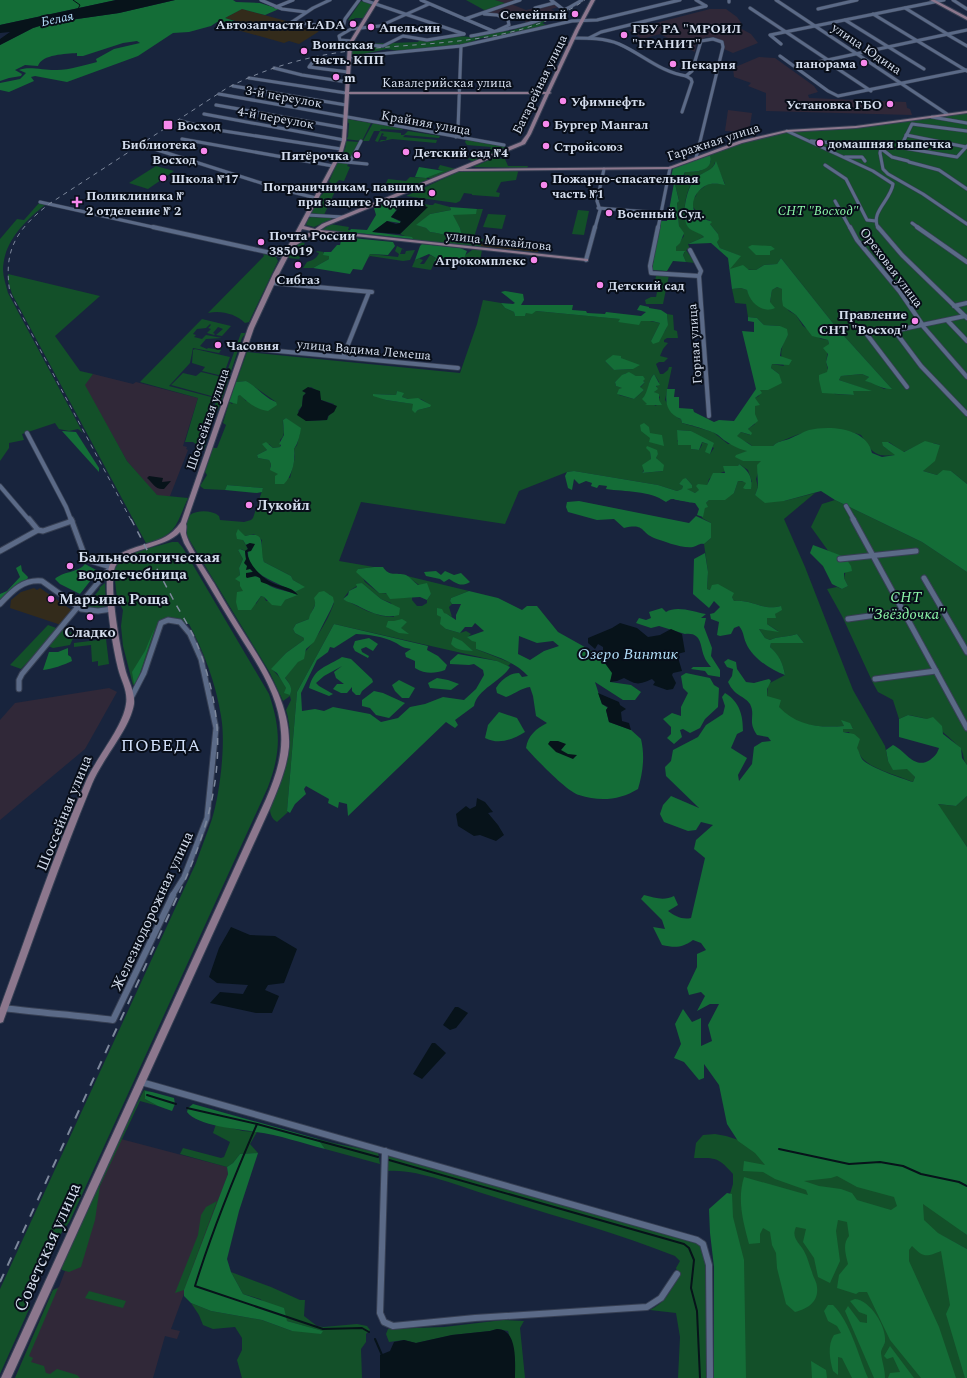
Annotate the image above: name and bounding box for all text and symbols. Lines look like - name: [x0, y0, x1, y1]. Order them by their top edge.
- place label: Семейный: [500, 5, 567, 25]
- water label: Белая: [39, 6, 75, 32]
- marker: Семейный: [570, 9, 580, 19]
- place label: Автозапчасти LADA: [216, 15, 345, 35]
- street label: улица Юдина: [826, 17, 906, 80]
- place label: Апельсин: [379, 18, 440, 38]
- marker: Автозапчасти LADA: [348, 19, 358, 29]
- place label: ГБУ РА "МРОИЛ "ГРАНИТ": [632, 19, 741, 54]
- marker: Апельсин: [366, 22, 376, 32]
- marker: ГБУ РА "МРОИЛ "ГРАНИТ": [619, 30, 629, 40]
- street label: Батарейная улица: [507, 31, 573, 138]
- place label: Воинская часть. КПП: [312, 35, 384, 70]
- marker: Воинская часть. КПП: [299, 46, 309, 56]
- place label: панорама: [795, 54, 856, 74]
- place label: Пекарня: [681, 55, 736, 75]
- marker: панорама: [859, 58, 869, 68]
- marker: Пекарня: [668, 59, 678, 69]
- place label: m: [344, 68, 356, 88]
- marker: m: [331, 72, 341, 82]
- street label: Кавалерийская улица: [382, 73, 513, 93]
- street label: 3-й переулок: [244, 80, 324, 114]
- place label: Уфимнефть: [571, 92, 645, 112]
- place label: Установка ГБО: [786, 95, 882, 115]
- marker: Уфимнефть: [558, 96, 568, 106]
- marker: Установка ГБО: [885, 99, 895, 109]
- street label: 4-й переулок: [236, 101, 316, 135]
- street label: Крайняя улица: [379, 105, 473, 141]
- place label: Бургер Мангал: [554, 115, 648, 135]
- place label: Восход: [177, 116, 221, 136]
- street label: Гаражная улица: [664, 117, 763, 166]
- marker: Восход: [162, 119, 174, 131]
- marker: Бургер Мангал: [541, 119, 551, 129]
- place label: домашняя выпечка: [828, 134, 951, 154]
- place label: Библиотека Восход: [122, 135, 196, 170]
- place label: Стройсоюз: [554, 137, 623, 157]
- marker: домашняя выпечка: [815, 138, 825, 148]
- marker: Стройсоюз: [541, 141, 551, 151]
- place label: Детский сад №4: [414, 143, 509, 163]
- marker: Библиотека Восход: [199, 146, 209, 156]
- place label: Пятёрочка: [281, 146, 349, 166]
- marker: Детский сад №4: [401, 147, 411, 157]
- marker: Пятёрочка: [352, 150, 362, 160]
- place label: Школа №17: [171, 169, 239, 189]
- place label: Пожарно-спасательная часть №1: [552, 169, 699, 204]
- marker: Школа №17: [158, 173, 168, 183]
- place label: Пограничникам, павшим при защите Родины: [263, 177, 424, 212]
- marker: Пожарно-спасательная часть №1: [539, 180, 549, 190]
- place label: Поликлиника № 2 отделение № 2: [86, 186, 185, 221]
- marker: Пограничникам, павшим при защите Родины: [427, 188, 437, 198]
- marker: Поликлиника № 2 отделение № 2: [71, 196, 83, 208]
- park label: СНТ "Восход": [778, 201, 858, 221]
- place label: Военный Суд.: [617, 204, 705, 224]
- marker: Военный Суд.: [604, 208, 614, 218]
- street label: Ореховая улица: [854, 223, 928, 312]
- street label: улица Михайлова: [444, 225, 554, 257]
- place label: Почта России 385019: [269, 226, 356, 261]
- marker: Почта России 385019: [256, 237, 266, 247]
- place label: Агрокомплекс: [435, 251, 526, 271]
- marker: Агрокомплекс: [529, 255, 539, 265]
- marker: Сибгаз: [293, 260, 303, 270]
- place label: Сибгаз: [276, 270, 320, 290]
- place label: Детский сад: [608, 276, 685, 296]
- marker: Детский сад: [595, 280, 605, 290]
- street label: Горная улица: [682, 302, 708, 385]
- place label: Правление СНТ "Восход": [819, 305, 907, 340]
- marker: Правление СНТ "Восход": [910, 316, 920, 326]
- street label: улица Вадима Лемеша: [295, 334, 433, 366]
- place label: Часовня: [226, 336, 279, 356]
- marker: Часовня: [213, 340, 223, 350]
- street label: Шоссейная улица: [181, 365, 235, 473]
- place label: Лукойл: [257, 494, 310, 517]
- marker: Лукойл: [244, 500, 254, 510]
- place label: Бальнеологическая водолечебница: [78, 546, 220, 586]
- marker: Бальнеологическая водолечебница: [65, 561, 75, 571]
- park label: СНТ "Звёздочка": [867, 586, 945, 626]
- place label: Марьина Роща: [59, 588, 169, 611]
- marker: Марьина Роща: [46, 594, 56, 604]
- marker: Сладко: [85, 612, 95, 622]
- place label: Сладко: [64, 621, 116, 644]
- water label: Озеро Винтик: [578, 642, 679, 666]
- district label: ПОБЕДА: [121, 733, 201, 759]
- street label: Шоссейная улица: [31, 751, 98, 875]
- street label: Железнодорожная улица: [105, 827, 200, 995]
- street label: Советская улица: [7, 1178, 88, 1316]

